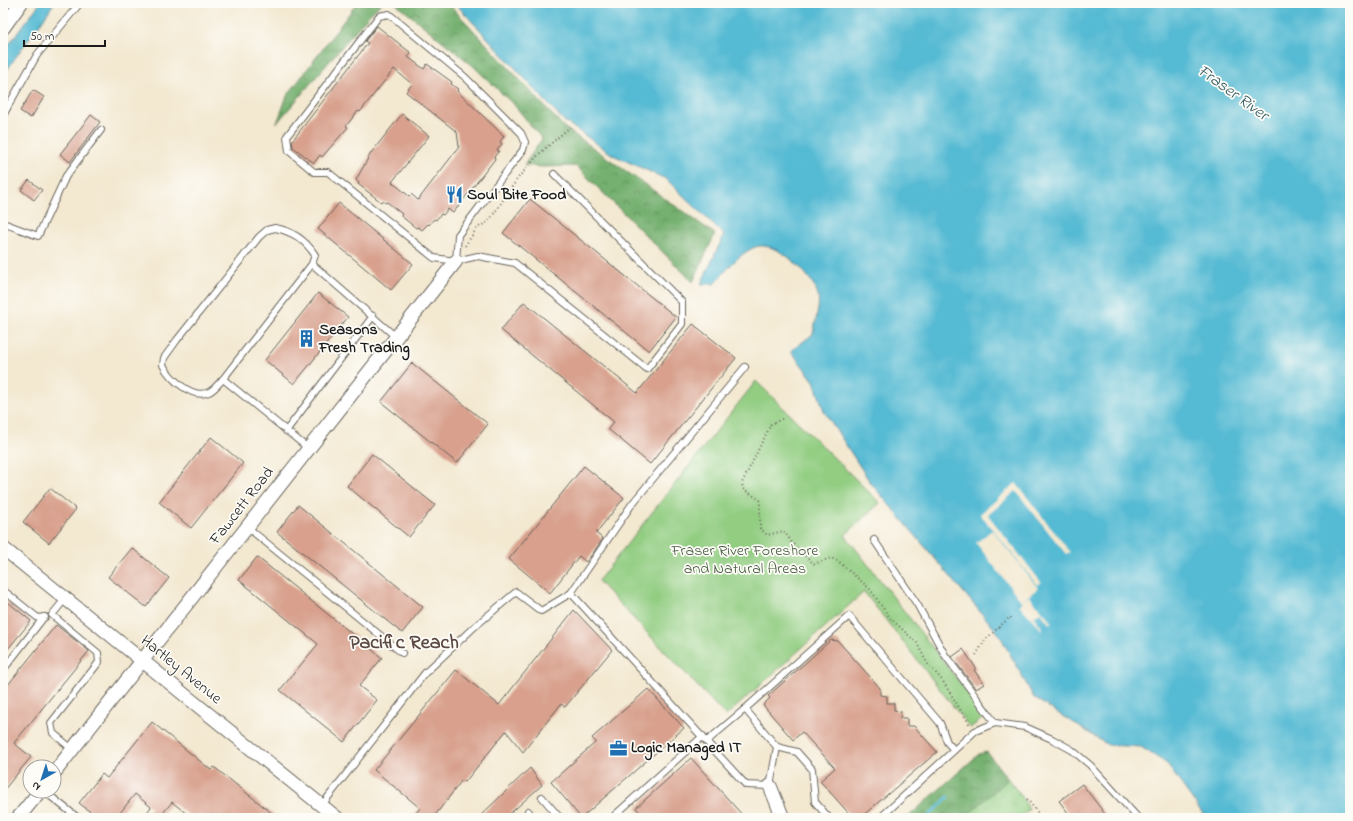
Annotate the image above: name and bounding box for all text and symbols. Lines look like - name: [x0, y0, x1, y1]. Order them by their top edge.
- scale bar: [24, 22, 105, 48]
- text: 50 m: [30, 28, 54, 46]
- water label: Fraser River: [1192, 59, 1276, 129]
- place label: Soul Bite Food: [467, 183, 566, 207]
- restaurant icon: Soul Bite Food: [444, 185, 464, 205]
- place label: Seasons Fresh Trading: [318, 318, 410, 361]
- building icon: Seasons Fresh Trading: [296, 329, 316, 349]
- street label: Fawcett Road: [203, 462, 280, 551]
- park label: Fraser River Foreshore and Natural Areas: [670, 539, 819, 581]
- district label: Pacific Reach: [349, 629, 459, 658]
- street label: Hartley Avenue: [135, 630, 228, 711]
- place label: Logic Managed IT: [631, 736, 742, 761]
- office icon: Logic Managed IT: [608, 738, 628, 758]
- north arrow: [22, 759, 62, 799]
- text: N: [28, 777, 44, 795]

